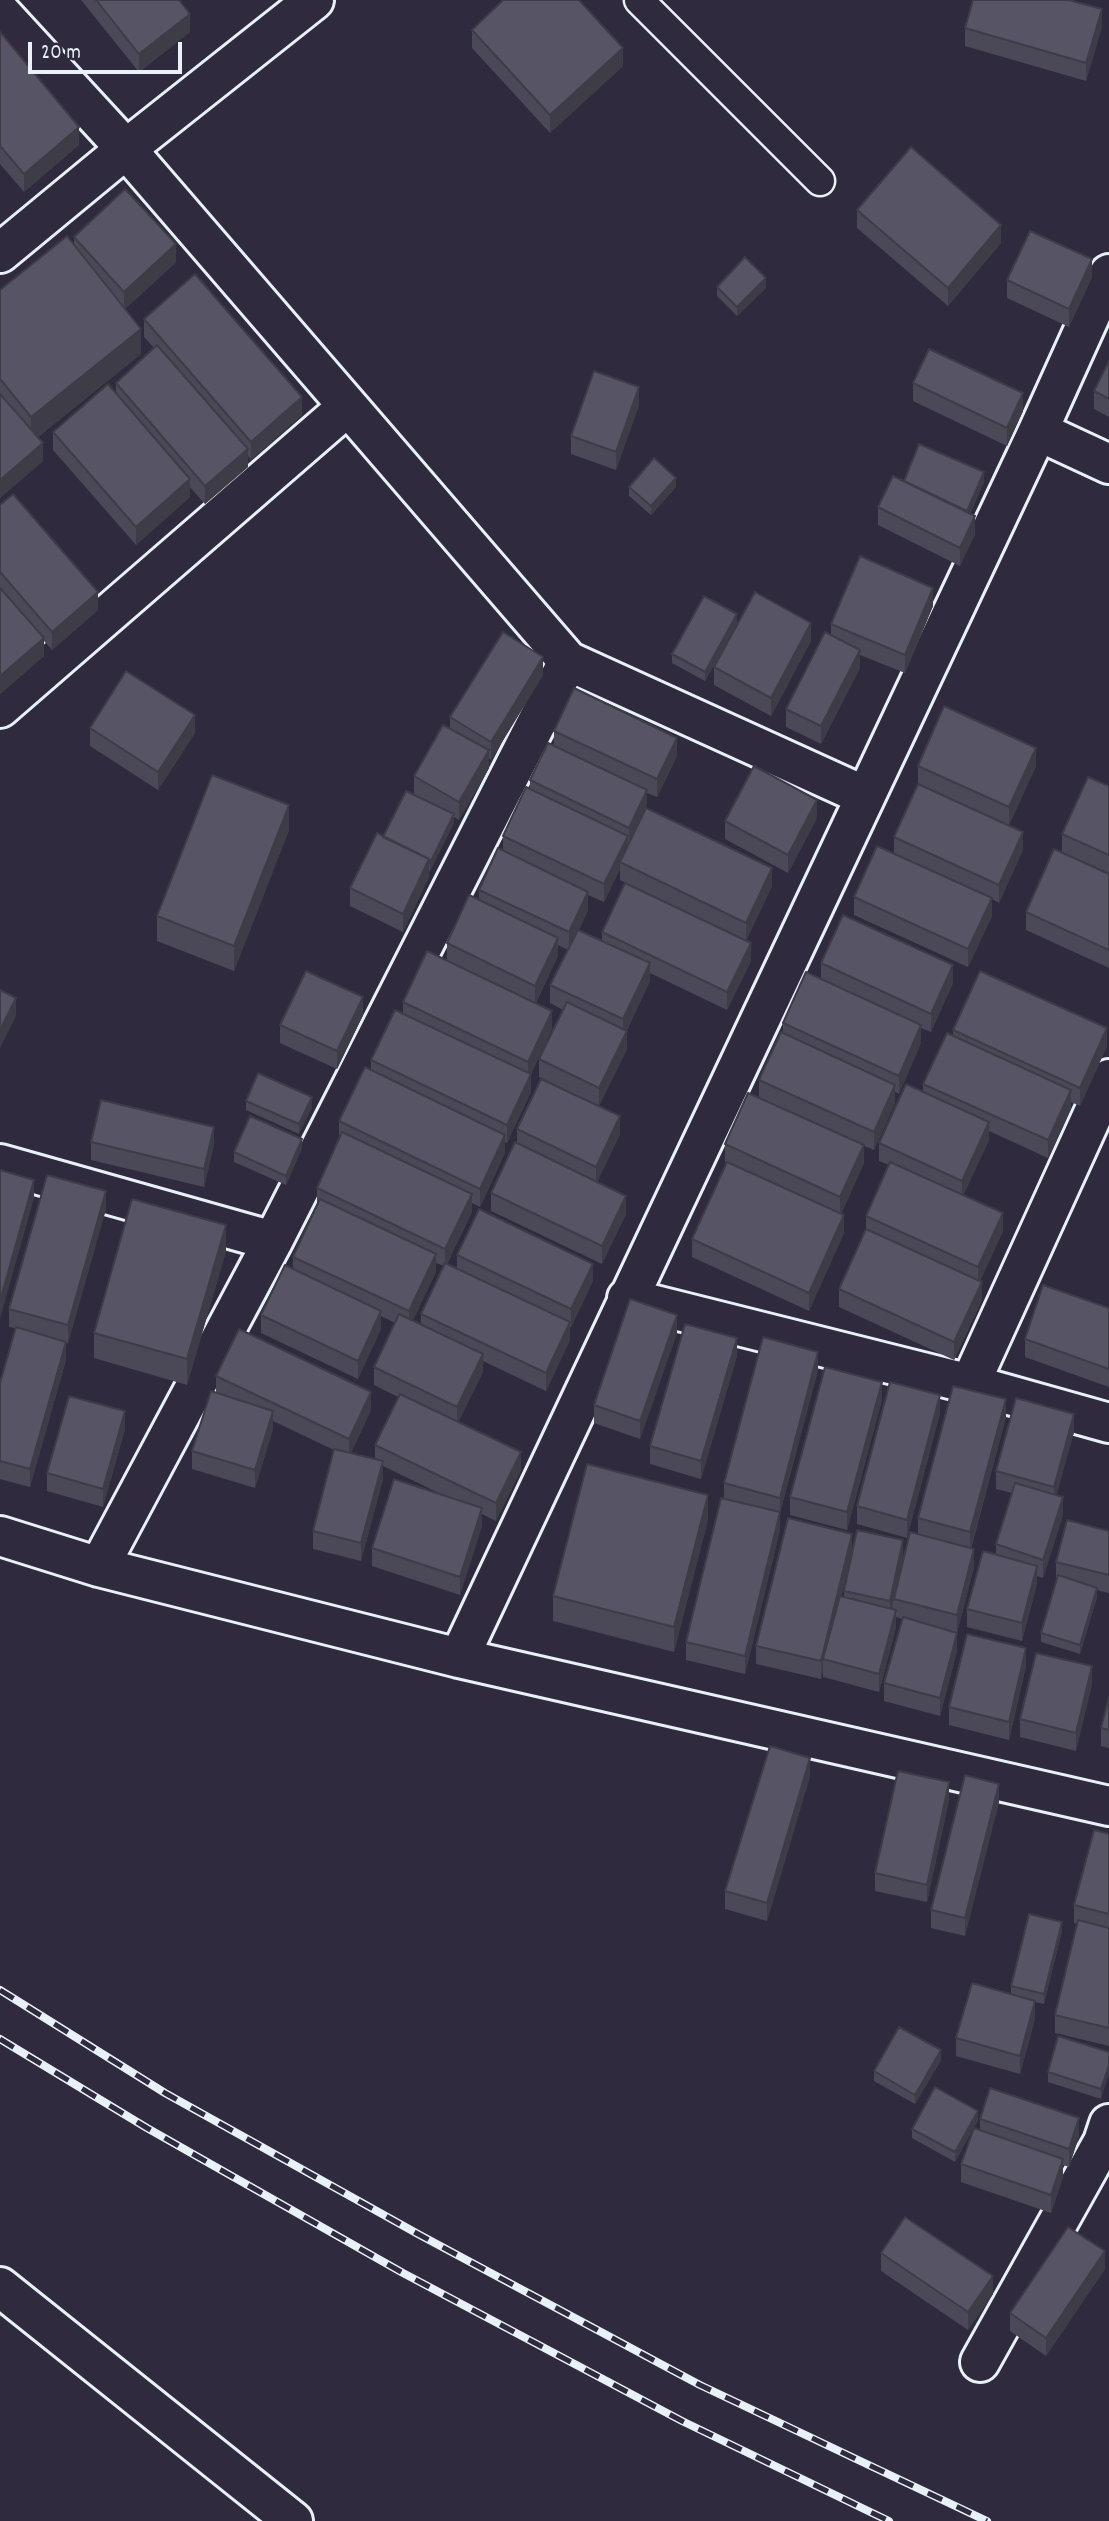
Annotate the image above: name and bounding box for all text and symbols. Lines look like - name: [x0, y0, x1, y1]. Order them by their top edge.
- scale bar: [32, 28, 186, 72]
- text: 20 m: [41, 39, 81, 69]

